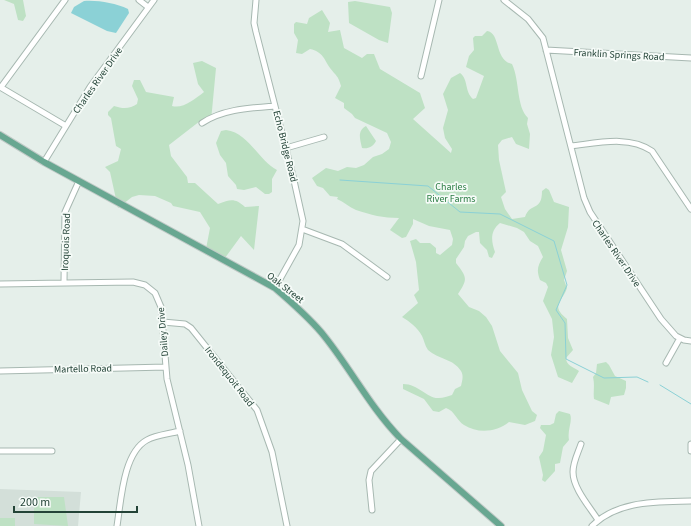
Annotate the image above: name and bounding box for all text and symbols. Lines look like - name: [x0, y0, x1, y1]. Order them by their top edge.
- street label: Charles River Drive: [70, 44, 126, 117]
- street label: Franklin Springs Road: [573, 46, 665, 64]
- street label: Echo Bridge Road: [269, 109, 301, 183]
- park label: Charles River Farms: [427, 180, 475, 206]
- street label: Iroquois Road: [58, 213, 74, 271]
- street label: Charles River Drive: [588, 217, 644, 290]
- street label: Oak Street: [264, 269, 307, 307]
- street label: Dailey Drive: [154, 307, 172, 357]
- street label: Irondequoit Road: [201, 343, 257, 410]
- street label: Martello Road: [54, 361, 112, 377]
- scale bar: [14, 488, 137, 514]
- text: 200 m: [20, 494, 50, 511]

